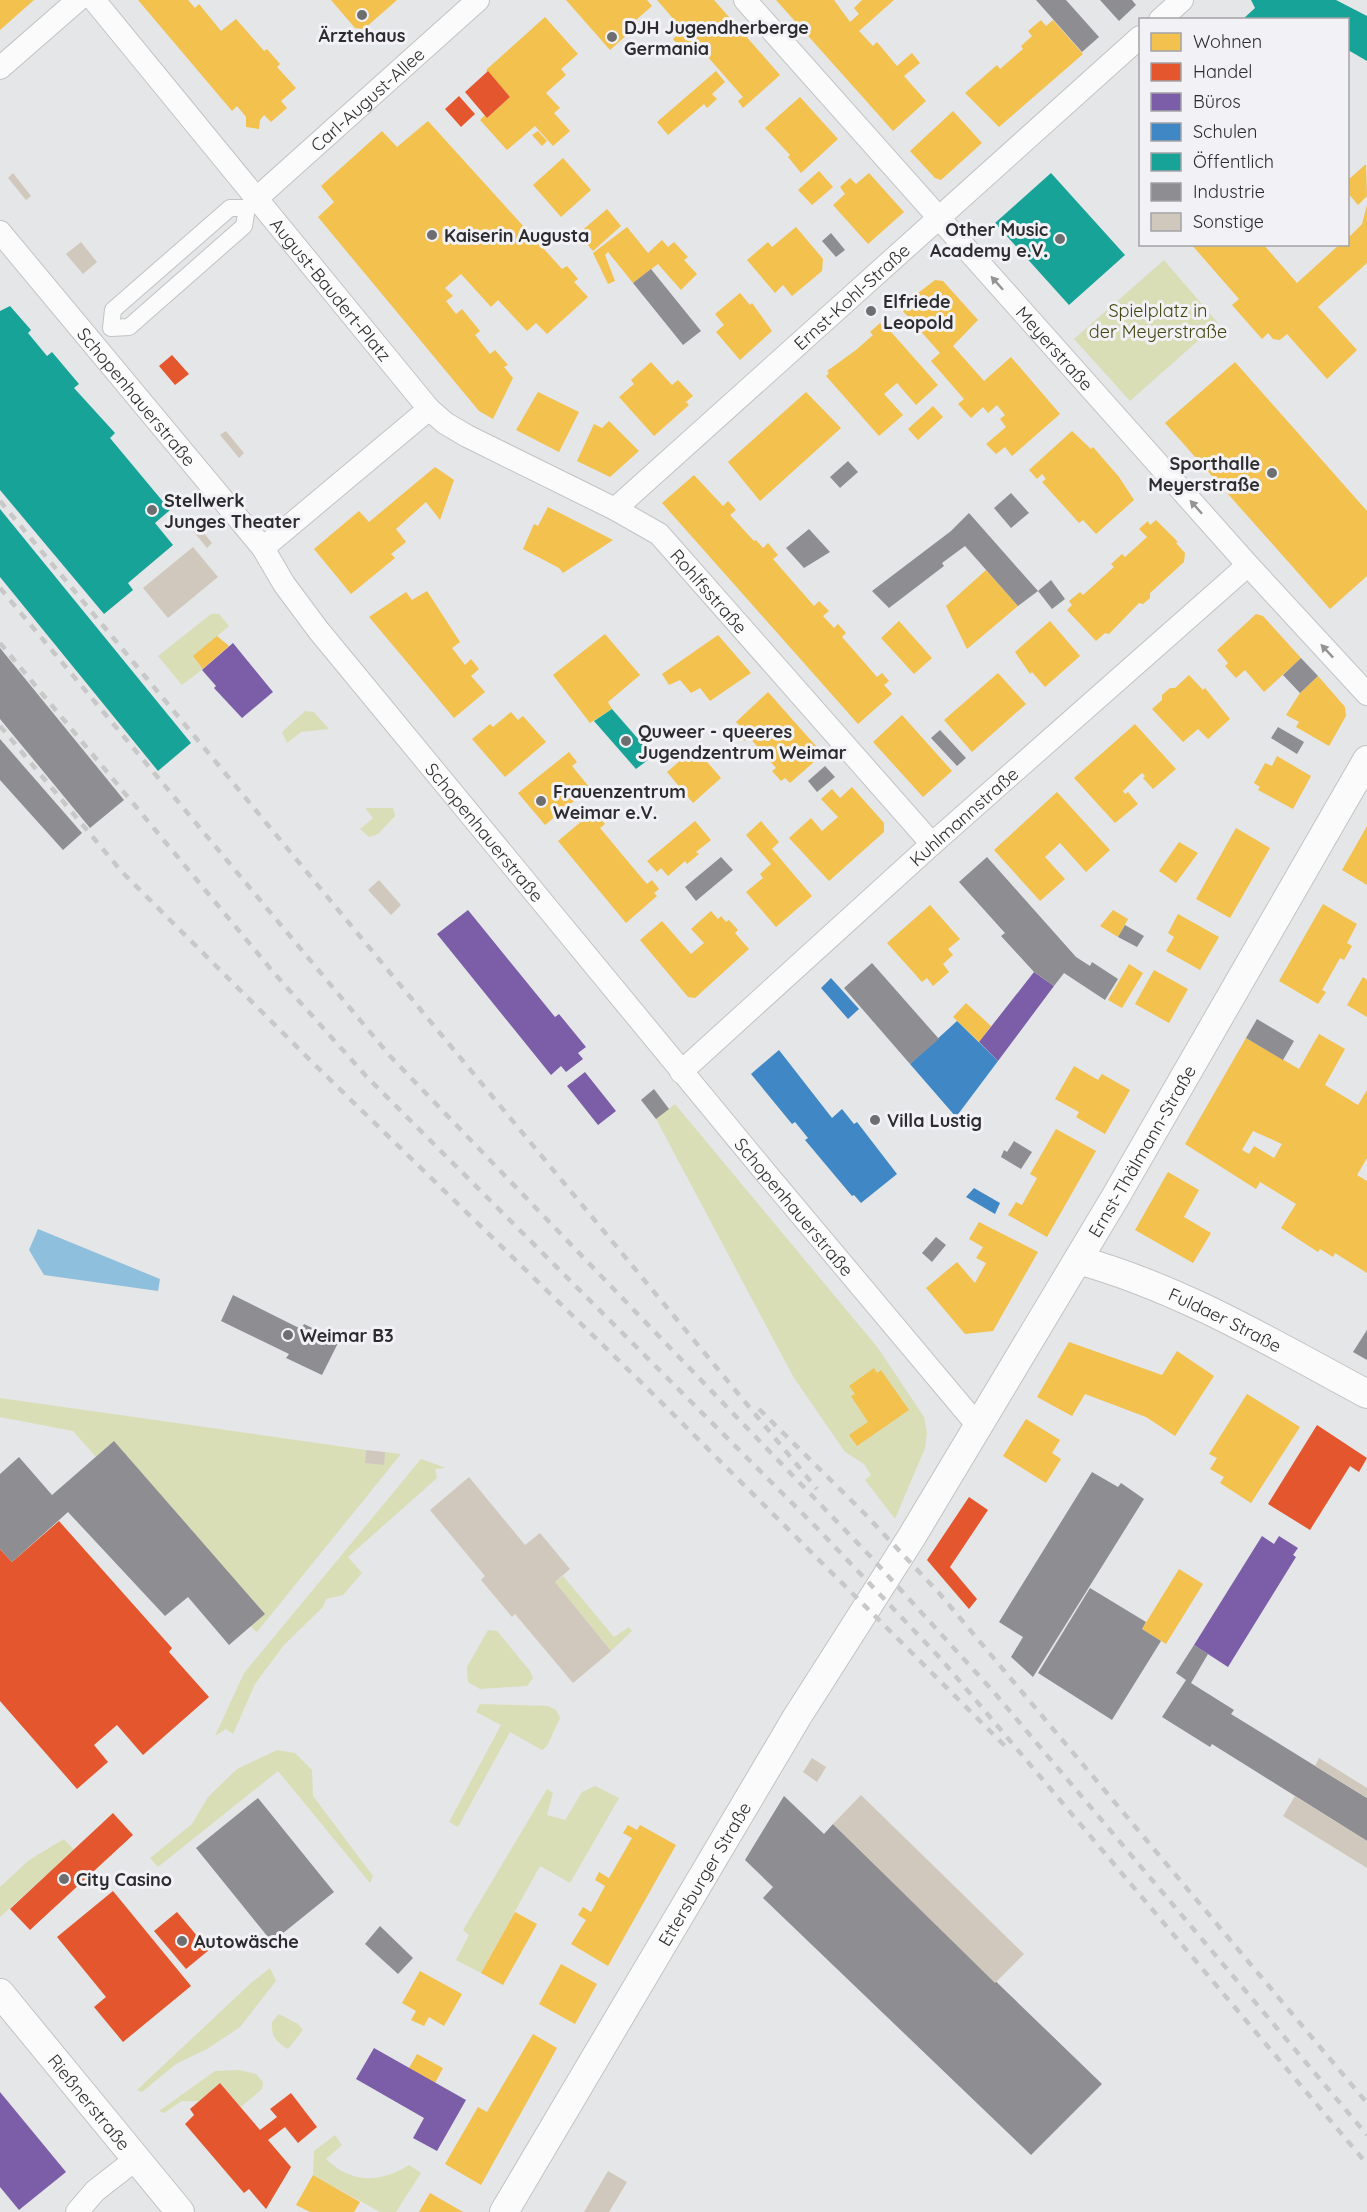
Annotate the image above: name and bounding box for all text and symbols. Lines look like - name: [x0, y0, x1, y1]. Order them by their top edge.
- marker: Ärztehaus: [355, 8, 369, 22]
- place label: DJH Jugendherberge Germania: [624, 16, 809, 60]
- legend: [1139, 18, 1349, 246]
- place label: Ärztehaus: [319, 24, 406, 47]
- marker: DJH Jugendherberge Germania: [605, 30, 619, 44]
- text: Wohnen: [1193, 30, 1262, 53]
- street label: Carl-August-Allee: [305, 42, 429, 156]
- text: Handel: [1193, 60, 1253, 83]
- text: Büros: [1193, 90, 1241, 113]
- text: Schulen: [1193, 120, 1257, 143]
- text: Öffentlich: [1193, 150, 1274, 173]
- text: Industrie: [1193, 180, 1265, 203]
- text: Sonstige: [1193, 210, 1264, 233]
- street label: August-Baudert-Platz: [265, 213, 397, 366]
- place label: Other Music Academy e.V.: [930, 218, 1048, 262]
- place label: Kaiserin Augusta: [444, 224, 589, 247]
- marker: Kaiserin Augusta: [425, 228, 439, 242]
- marker: Other Music Academy e.V.: [1053, 232, 1067, 246]
- street label: Ernst-Kohl-Straße: [789, 238, 914, 354]
- one-way arrow: [990, 275, 1004, 290]
- place label: Elfriede Leopold: [883, 290, 954, 334]
- park label: Spielplatz in der Meyerstraße: [1089, 299, 1227, 343]
- street label: Meyerstraße: [1011, 301, 1099, 395]
- marker: Elfriede Leopold: [864, 304, 878, 318]
- street label: Schopenhauerstraße: [73, 322, 201, 471]
- place label: Sporthalle Meyerstraße: [1148, 452, 1260, 496]
- marker: Sporthalle Meyerstraße: [1265, 466, 1279, 480]
- place label: Stellwerk Junges Theater: [164, 489, 300, 533]
- one-way arrow: [1190, 500, 1203, 515]
- marker: Stellwerk Junges Theater: [145, 503, 159, 517]
- street label: Rohlfsstraße: [666, 544, 753, 638]
- one-way arrow: [1320, 644, 1334, 659]
- place label: Quweer - queeres Jugendzentrum Weimar: [638, 720, 847, 764]
- marker: Quweer - queeres Jugendzentrum Weimar: [619, 734, 633, 748]
- street label: Schopenhauerstraße: [421, 758, 549, 906]
- street label: Kuhlmannstraße: [904, 762, 1023, 871]
- place label: Frauenzentrum Weimar e.V.: [553, 780, 686, 824]
- marker: Frauenzentrum Weimar e.V.: [534, 794, 548, 808]
- street label: Ernst-Thälmann-Straße: [1083, 1061, 1201, 1241]
- place label: Villa Lustig: [887, 1109, 982, 1132]
- marker: Villa Lustig: [868, 1113, 882, 1127]
- street label: Schopenhauerstraße: [730, 1133, 859, 1281]
- street label: Fuldaer Straße: [1165, 1282, 1286, 1357]
- place label: Weimar B3: [300, 1324, 394, 1347]
- marker: Weimar B3: [281, 1328, 295, 1342]
- street label: Ettersburger Straße: [653, 1798, 756, 1950]
- place label: City Casino: [76, 1868, 172, 1891]
- marker: City Casino: [57, 1872, 71, 1886]
- place label: Autowäsche: [194, 1930, 299, 1953]
- marker: Autowäsche: [175, 1934, 189, 1948]
- street label: Rießnerstraße: [43, 2049, 136, 2155]

